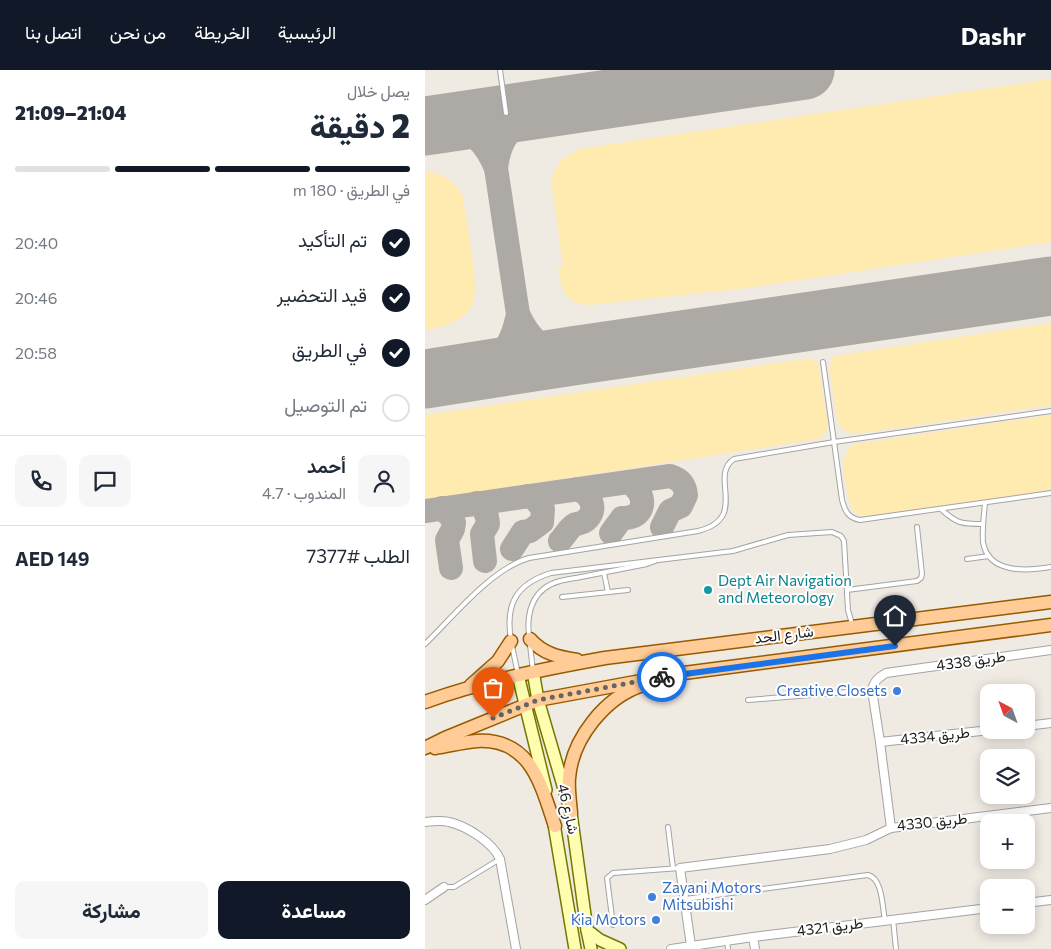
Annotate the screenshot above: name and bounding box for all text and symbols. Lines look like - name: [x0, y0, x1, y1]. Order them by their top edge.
- text: اتصل بنا: [25, 21, 82, 43]
- text: من نحن: [110, 21, 166, 43]
- text: الخريطة: [194, 21, 250, 43]
- text: الرئيسية: [278, 21, 336, 43]
- text: Dashr: [961, 21, 1026, 50]
- text: يصل خلال: [347, 81, 410, 100]
- text: 21:04–21:09: [15, 101, 126, 124]
- text: 2 دقيقة: [310, 105, 410, 145]
- text: في الطريق · 180 m: [293, 180, 410, 199]
- text: تم التأكيد: [298, 228, 367, 251]
- icon: check: [382, 229, 410, 257]
- text: 20:40: [15, 233, 58, 252]
- text: قيد التحضير: [277, 283, 367, 306]
- icon: check: [382, 284, 410, 312]
- text: 20:46: [15, 288, 57, 307]
- text: في الطريق: [292, 338, 367, 361]
- icon: check: [382, 339, 410, 367]
- text: 20:58: [15, 343, 57, 362]
- text: تم التوصيل: [284, 393, 367, 416]
- text: أحمد: [307, 454, 346, 477]
- button: phone: [15, 455, 67, 507]
- button: chat: [79, 455, 131, 507]
- button: person: [358, 455, 410, 507]
- text: المندوب · 4.7: [262, 483, 346, 502]
- text: الطلب #7377: [306, 544, 410, 567]
- text: AED 149: [15, 547, 90, 570]
- place label: Dept Air Navigation and Meteorology: [718, 571, 852, 606]
- marker: Dept Air Navigation and Meteorology: [702, 584, 714, 596]
- pin: [874, 595, 916, 646]
- icon: home: [881, 602, 909, 630]
- street label: شارع الحد: [753, 621, 815, 650]
- street label: طريق 4338: [935, 646, 1007, 676]
- courier: [637, 652, 687, 702]
- icon: bike: [648, 663, 676, 691]
- pin: [472, 667, 514, 718]
- icon: bag: [479, 674, 507, 702]
- place label: Creative Closets: [777, 681, 887, 699]
- north arrow: [980, 684, 1035, 739]
- map controls: [980, 684, 1035, 934]
- marker: Creative Closets: [891, 685, 903, 697]
- street label: طريق 4334: [899, 722, 971, 750]
- button: layers: [980, 749, 1035, 804]
- street label: شارع 46: [552, 782, 584, 837]
- street label: طريق 4330: [896, 808, 968, 836]
- button: +: [980, 814, 1035, 869]
- place label: Zayani Motors Mitsubishi: [662, 878, 761, 913]
- button: −: [980, 879, 1035, 934]
- button: مشاركة: [15, 881, 208, 939]
- button: مساعدة: [218, 881, 410, 939]
- marker: Zayani Motors Mitsubishi: [646, 891, 658, 903]
- place label: Kia Motors: [571, 910, 646, 928]
- street label: طريق 4321: [796, 913, 865, 941]
- marker: Kia Motors: [650, 914, 662, 926]

